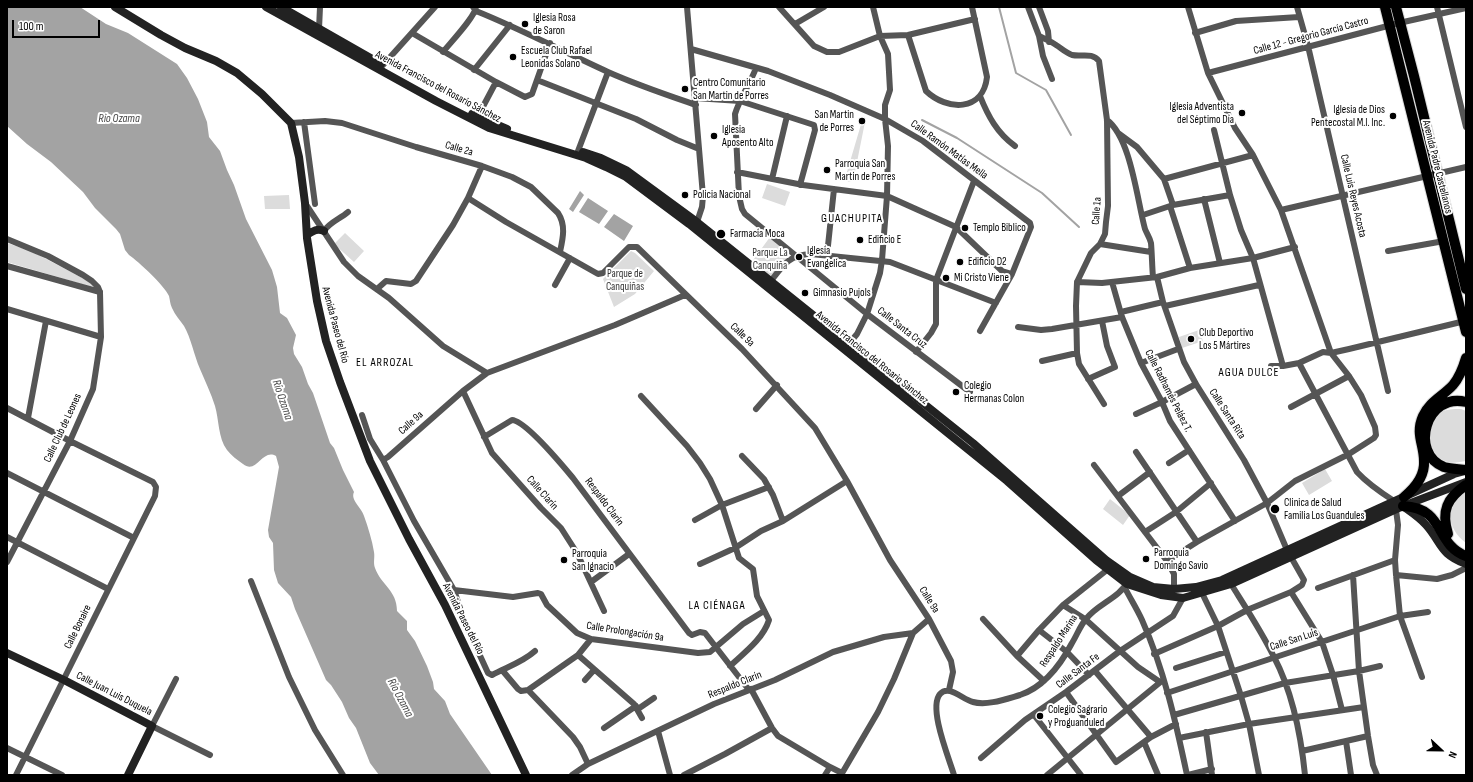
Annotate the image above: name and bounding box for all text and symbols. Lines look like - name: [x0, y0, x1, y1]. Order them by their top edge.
- place label: Iglesia Rosa de Saron: [533, 11, 576, 37]
- scale bar: [14, 12, 102, 38]
- street label: Calle 12 - Gregorio García Castro: [1252, 14, 1370, 58]
- text: 100 m: [19, 19, 44, 34]
- marker: Iglesia Rosa de Saron: [520, 19, 530, 29]
- place label: Escuela Club Rafael Leonidas Solano: [521, 44, 592, 70]
- street label: Avenida Francisco del Rosario Sánchez: [373, 48, 503, 126]
- marker: Escuela Club Rafael Leonidas Solano: [508, 52, 518, 62]
- place label: Centro Comunitario San Martin de Porres: [693, 76, 769, 102]
- marker: Centro Comunitario San Martin de Porres: [680, 84, 690, 94]
- place label: Iglesia Adventista del Séptimo Día: [1170, 100, 1234, 126]
- place label: Iglesia de Dios Pentecostal M.I. Inc.: [1311, 103, 1385, 129]
- place label: San Martin de Porres: [814, 108, 854, 134]
- marker: Iglesia Adventista del Séptimo Día: [1237, 108, 1247, 118]
- marker: Iglesia de Dios Pentecostal M.I. Inc.: [1388, 111, 1398, 121]
- water label: Río Ozama: [98, 112, 140, 126]
- marker: San Martin de Porres: [857, 116, 867, 126]
- street label: Calle Ramón Matías Mella: [908, 118, 990, 182]
- street label: Avenida Padre Castellanos: [1419, 119, 1455, 215]
- place label: Iglesia Aposento Alto: [722, 123, 774, 149]
- marker: Iglesia Aposento Alto: [709, 131, 719, 141]
- street label: Calle 2a: [444, 139, 474, 159]
- street label: Calle Luis Reyes Acosta: [1337, 153, 1369, 239]
- place label: Parroquia San Martin de Porres: [835, 157, 895, 183]
- marker: Parroquia San Martin de Porres: [822, 165, 832, 175]
- place label: Policia Nacional: [693, 188, 751, 202]
- marker: Policia Nacional: [680, 190, 690, 200]
- street label: Calle 1a: [1089, 197, 1105, 225]
- district label: GUACHUPITA: [821, 212, 883, 226]
- place label: Templo Biblico: [973, 221, 1026, 235]
- marker: Templo Biblico: [960, 223, 970, 233]
- place label: Farmacia Moca: [730, 227, 785, 241]
- marker: Farmacia Moca: [715, 228, 727, 240]
- place label: Edificio E: [868, 233, 901, 247]
- marker: Edificio E: [855, 235, 865, 245]
- place label: Iglesia Evangelica: [807, 244, 846, 270]
- park label: Parque La Canquiña: [752, 246, 788, 272]
- marker: Iglesia Evangelica: [794, 252, 804, 262]
- place label: Edificio D2: [968, 255, 1007, 269]
- marker: Edificio D2: [955, 257, 965, 267]
- park label: Parque de Canquiñas: [606, 267, 644, 293]
- place label: Mi Cristo Viene: [954, 271, 1009, 285]
- marker: Mi Cristo Viene: [941, 273, 951, 283]
- street label: Avenida Paseo del Río: [318, 285, 352, 365]
- place label: Gimnasio Pujols: [813, 286, 871, 300]
- marker: Gimnasio Pujols: [800, 288, 810, 298]
- street label: Calle Santa Cruz: [874, 304, 930, 352]
- street label: Avenida Francisco del Rosario Sánchez: [813, 309, 931, 407]
- street label: Calle 9a: [727, 320, 757, 350]
- place label: Club Deportivo Los 5 Mártires: [1199, 326, 1254, 352]
- marker: Club Deportivo Los 5 Mártires: [1186, 334, 1196, 344]
- street label: Calle Radhamés Peláez T.: [1142, 348, 1194, 434]
- district label: EL ARROZAL: [356, 356, 414, 370]
- district label: AGUA DULCE: [1219, 366, 1279, 380]
- water label: Río Ozama: [268, 378, 296, 422]
- place label: Colegio Hermanas Colon: [964, 379, 1024, 405]
- street label: Calle Santa Rita: [1206, 386, 1248, 442]
- marker: Colegio Hermanas Colon: [951, 387, 961, 397]
- street label: Calle Club de Leones: [41, 391, 85, 465]
- street label: Calle 9a: [396, 408, 426, 438]
- street label: Calle Clarín: [523, 473, 561, 513]
- street label: Respaldo Clarin: [582, 475, 626, 529]
- place label: Clinica de Salud Familia Los Guandules: [1284, 496, 1364, 522]
- marker: Clinica de Salud Familia Los Guandules: [1269, 503, 1281, 515]
- place label: Parroquia Domingo Savio: [1154, 546, 1208, 572]
- place label: Parroquia San Ignacio: [572, 547, 614, 573]
- marker: Parroquia Domingo Savio: [1141, 554, 1151, 564]
- marker: Parroquia San Ignacio: [559, 555, 569, 565]
- street label: Avenida Paseo del Río: [439, 581, 487, 657]
- street label: Calle 9a: [916, 584, 942, 616]
- district label: LA CIÉNAGA: [688, 599, 746, 613]
- street label: Calle Bonaire: [62, 603, 94, 651]
- street label: Respaldo Marina: [1037, 612, 1081, 670]
- street label: Calle Prolongación 9a: [585, 619, 665, 645]
- street label: Calle San Luis: [1268, 626, 1320, 654]
- street label: Calle Santa Fe: [1054, 650, 1102, 692]
- street label: Respaldo Clarín: [706, 668, 764, 702]
- street label: Calle Juan Luis Duquela: [74, 669, 154, 719]
- water label: Río Ozama: [384, 676, 416, 720]
- place label: Colegio Sagrario y Proguanduled: [1048, 703, 1107, 729]
- marker: Colegio Sagrario y Proguanduled: [1035, 711, 1045, 721]
- north arrow: [1421, 730, 1461, 770]
- text: N: [1445, 750, 1460, 760]

